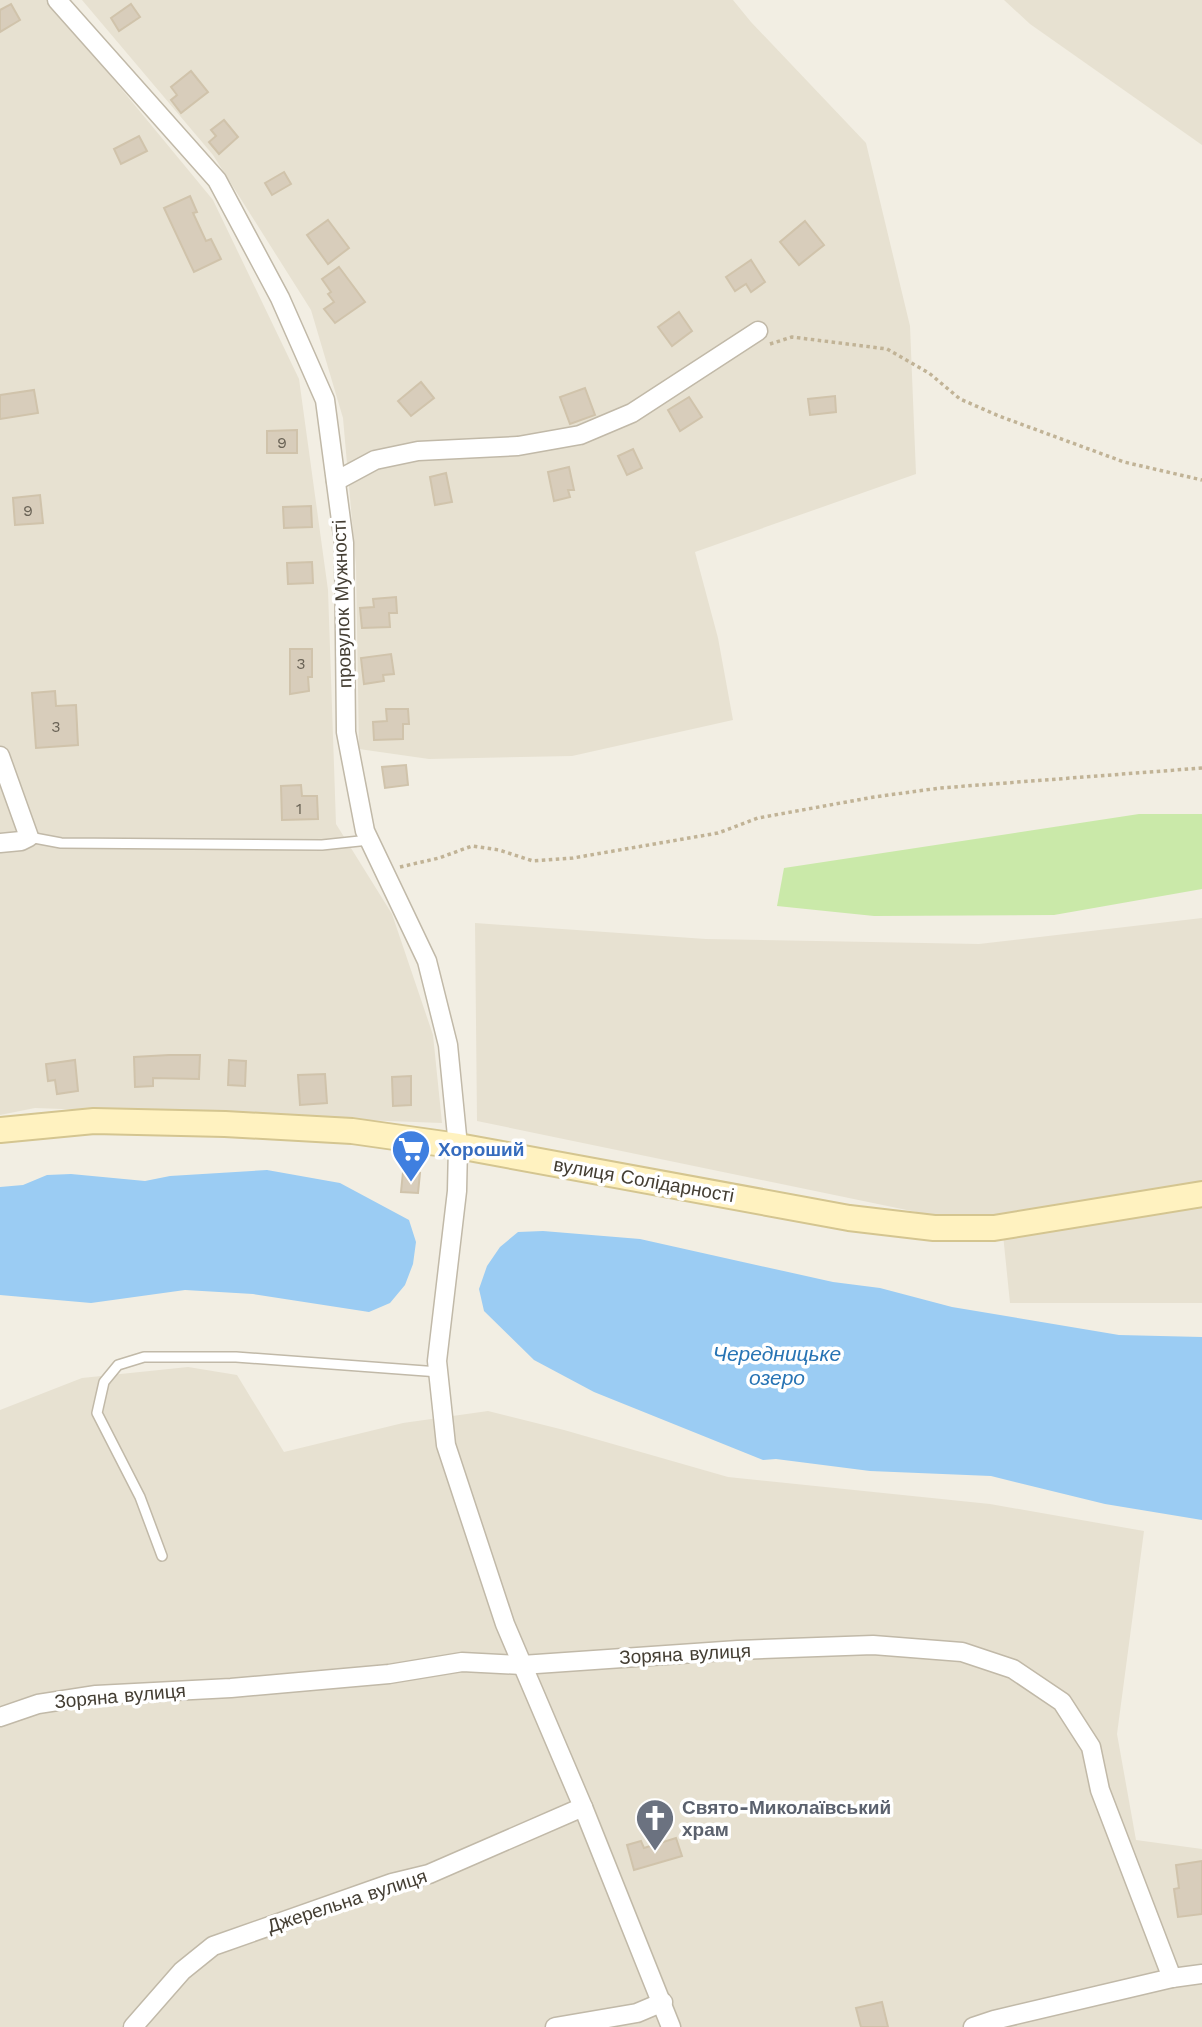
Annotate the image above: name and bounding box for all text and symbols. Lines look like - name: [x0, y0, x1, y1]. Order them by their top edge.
- house number: 9: [277, 433, 287, 452]
- house number: 9: [23, 501, 33, 520]
- street label: провулок Мужності: [328, 519, 356, 689]
- house number: 3: [296, 654, 306, 673]
- house number: 3: [51, 717, 61, 736]
- house number: 1: [296, 799, 302, 818]
- supermarket icon: Хороший: [390, 1128, 432, 1183]
- place label: Хороший: [438, 1138, 524, 1161]
- street label: вулиця Солідарності: [552, 1153, 736, 1207]
- water label: Чередницьке озеро: [713, 1341, 841, 1390]
- street label: Зоряна вулиця: [619, 1639, 751, 1669]
- street label: Зоряна вулиця: [53, 1679, 187, 1713]
- place label: Свято-Миколаївський храм: [682, 1796, 891, 1841]
- church icon: Свято-Миколаївський храм: [634, 1797, 676, 1852]
- street label: Джерельна вулиця: [264, 1864, 430, 1938]

